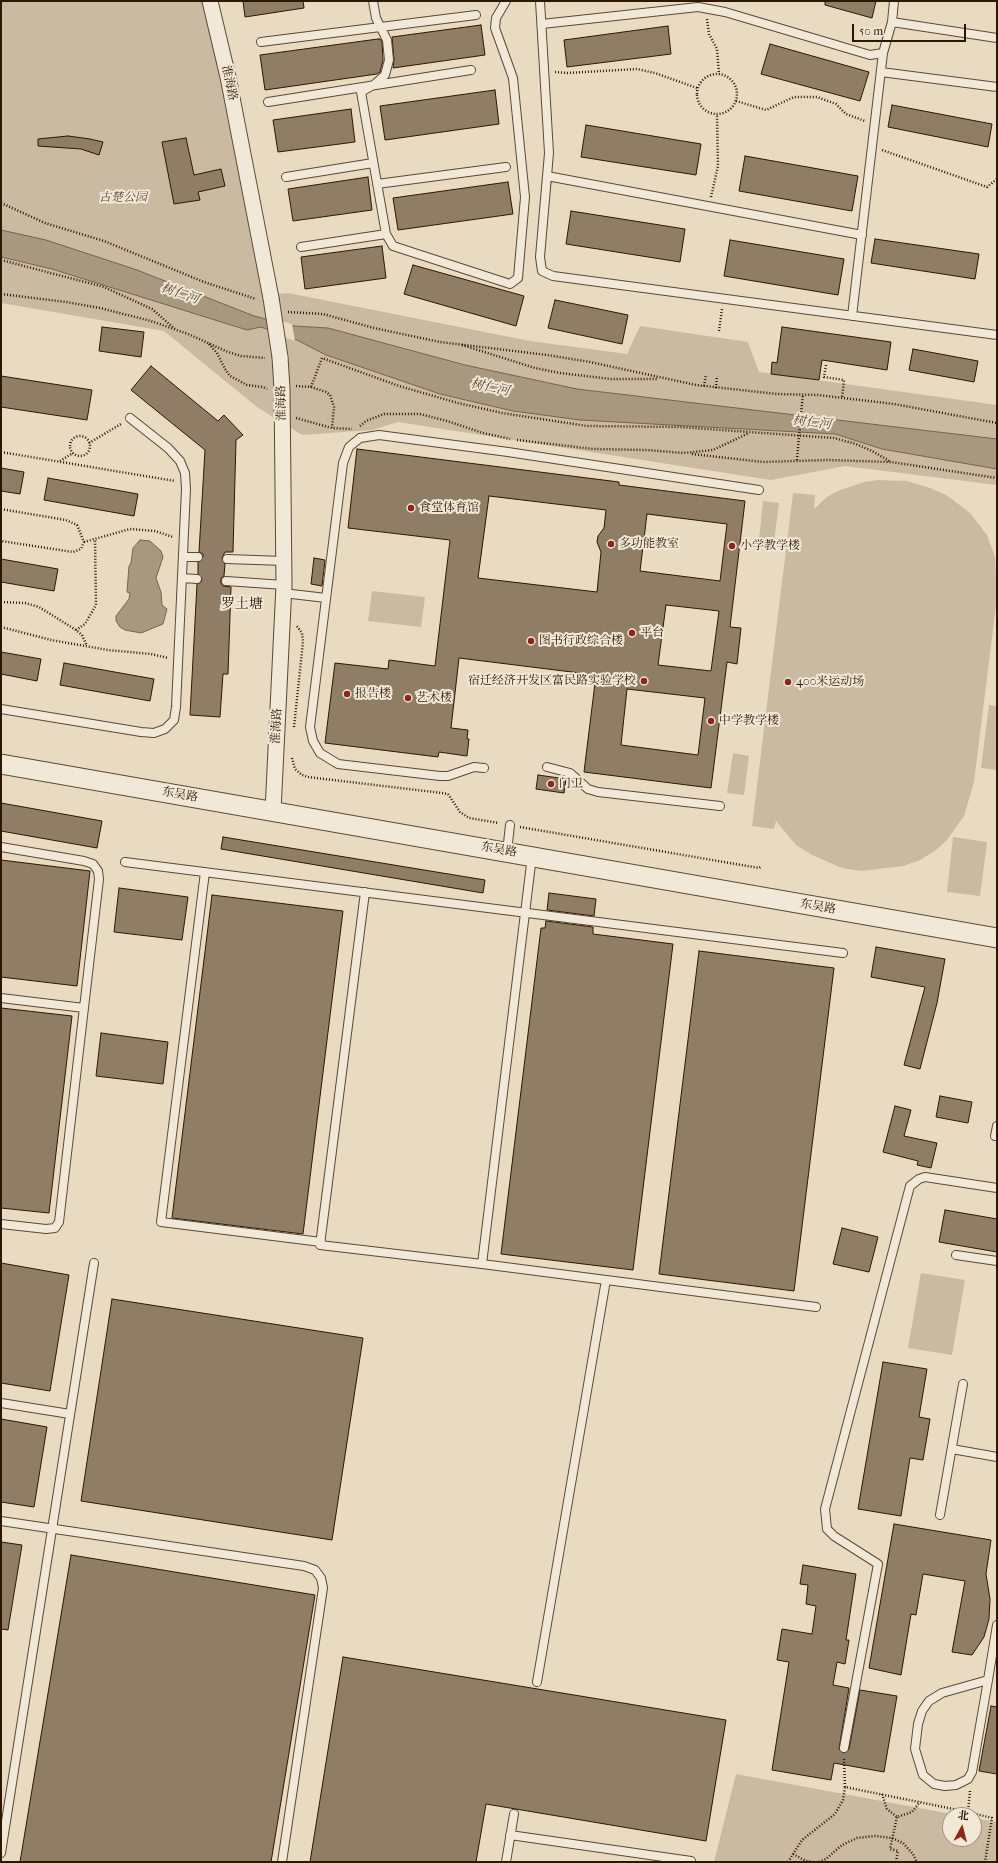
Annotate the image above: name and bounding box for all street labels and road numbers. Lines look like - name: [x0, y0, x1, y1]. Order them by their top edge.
- street label: 淮海路: [218, 64, 240, 102]
- street label: 淮海路: [274, 385, 290, 421]
- street label: 淮海路: [269, 708, 285, 744]
- street label: 东吴路: [161, 785, 199, 805]
- street label: 东吴路: [480, 840, 518, 860]
- street label: 东吴路: [799, 897, 837, 917]

